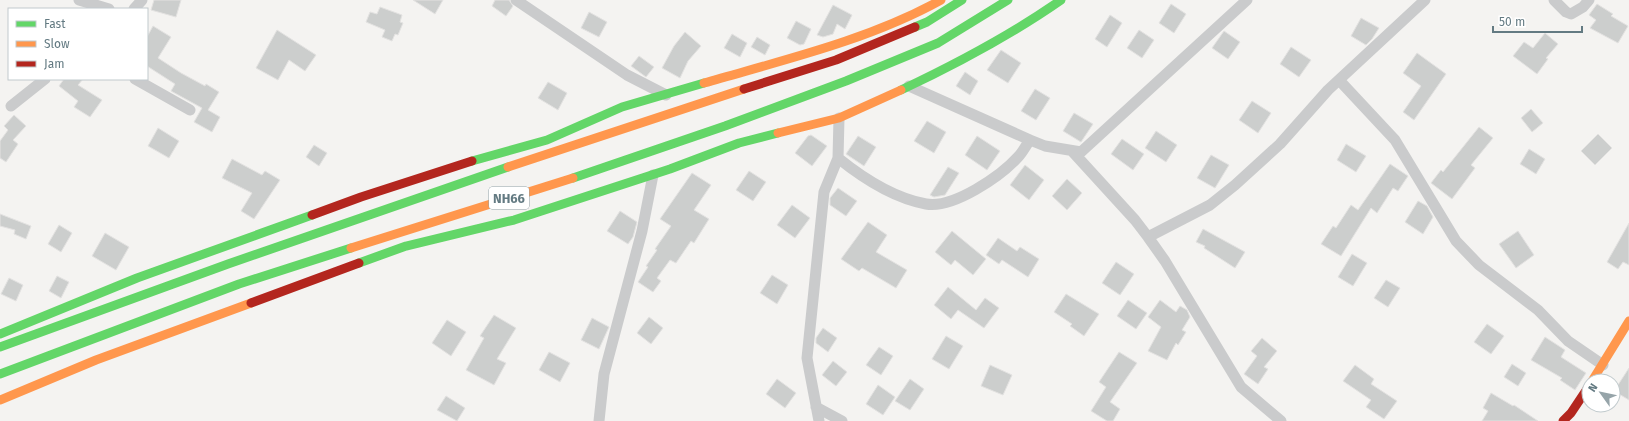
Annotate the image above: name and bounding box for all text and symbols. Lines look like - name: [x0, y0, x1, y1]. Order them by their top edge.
- legend: [8, 8, 148, 80]
- scale bar: [1493, 8, 1582, 34]
- text: 50 m: [1499, 15, 1525, 29]
- text: Fast: [44, 17, 66, 31]
- text: Slow: [44, 37, 70, 51]
- text: Jam: [44, 57, 64, 71]
- road number: NH66: [489, 187, 529, 209]
- north arrow: [1581, 373, 1621, 413]
- text: N: [1586, 381, 1600, 394]

